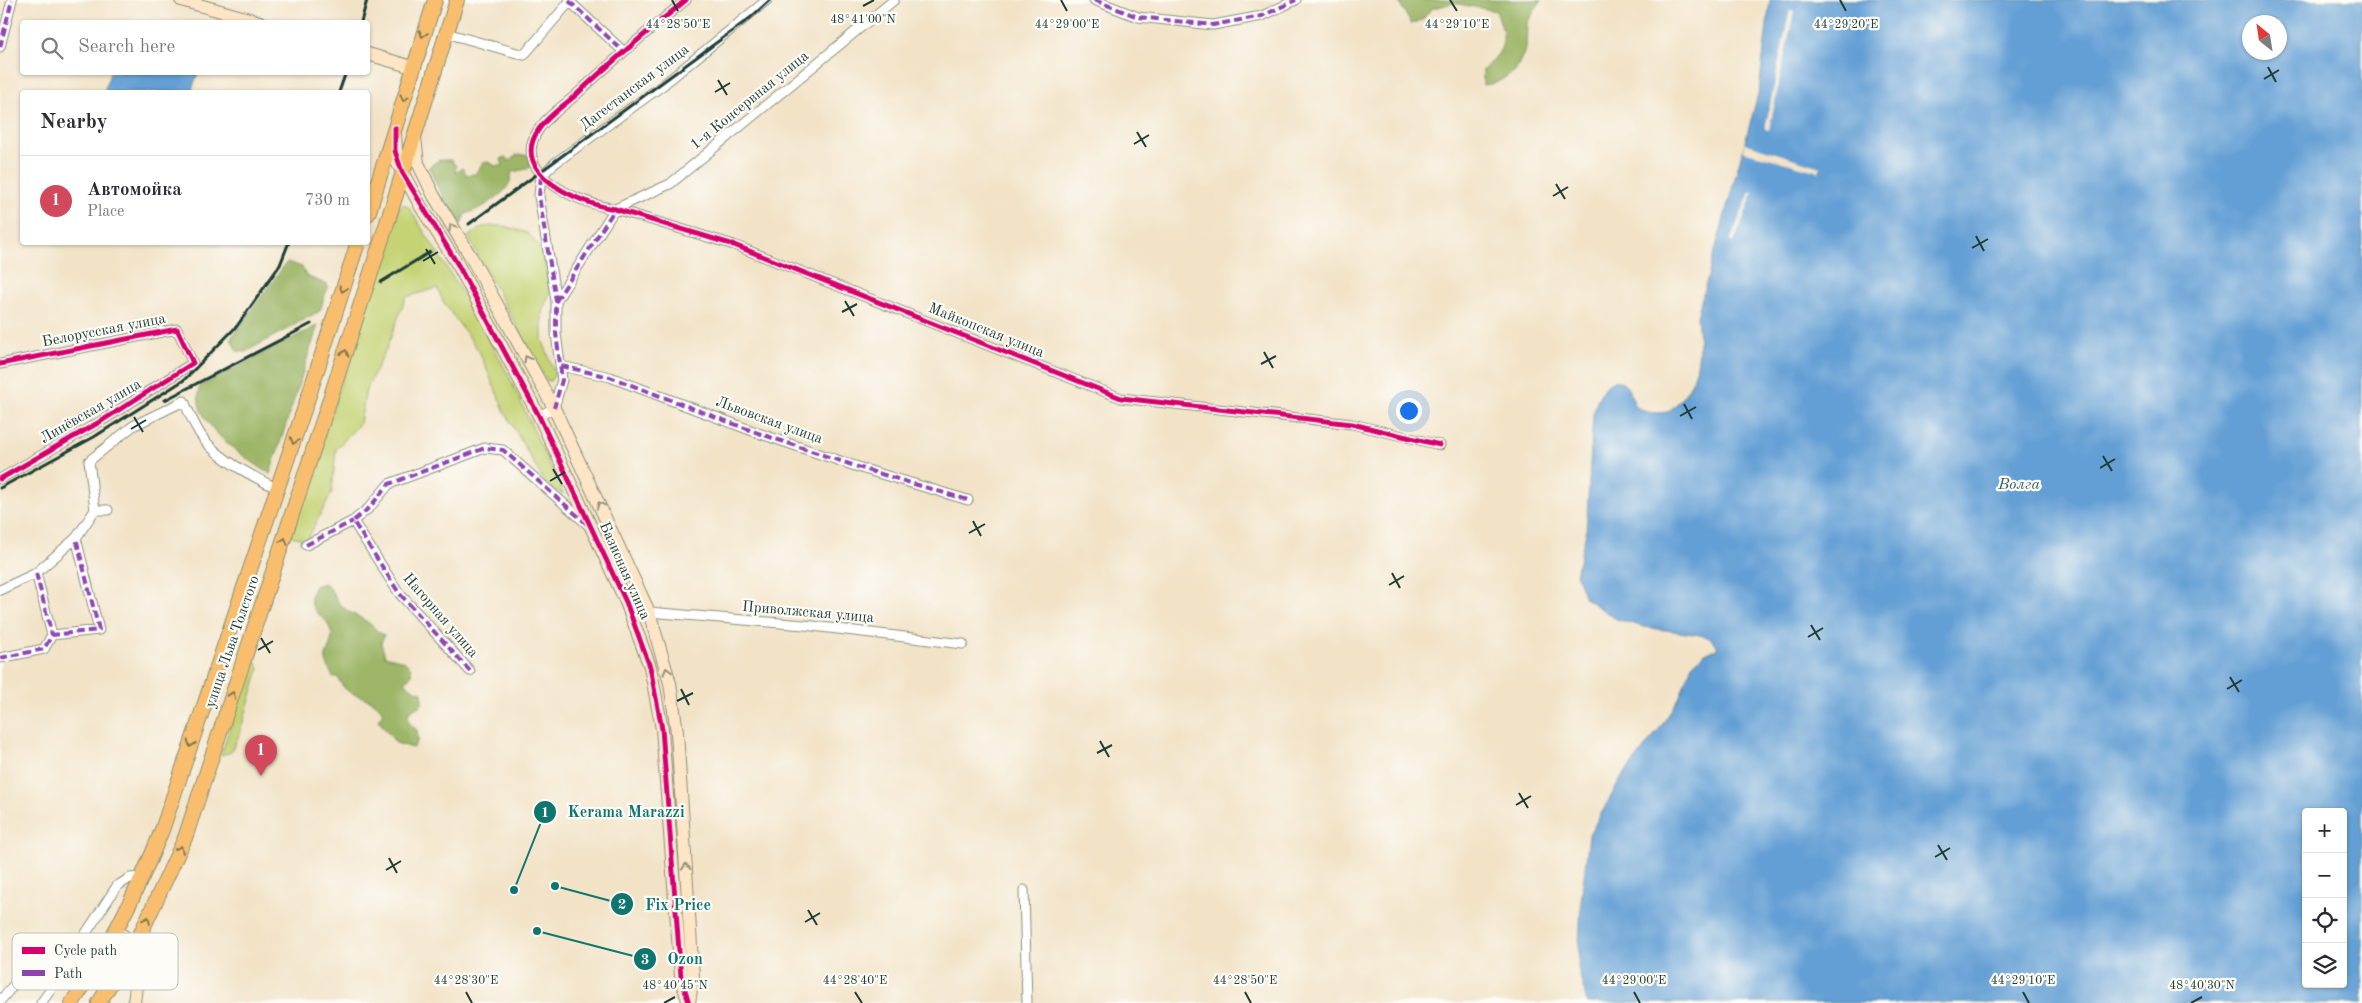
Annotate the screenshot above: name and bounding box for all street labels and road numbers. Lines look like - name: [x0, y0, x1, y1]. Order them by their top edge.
- street label: Дагестанская улица: [578, 42, 693, 134]
- street label: 1-я Консервная улица: [688, 48, 812, 153]
- street label: Майкопская улица: [926, 301, 1046, 361]
- street label: Белорусская улица: [41, 312, 168, 350]
- street label: Линёвская улица: [38, 377, 145, 447]
- street label: Львовская улица: [714, 395, 825, 447]
- street label: Базисная улица: [596, 520, 652, 623]
- street label: Нагорная улица: [400, 571, 481, 661]
- street label: улица Льва Толстого: [203, 574, 263, 710]
- street label: Приволжская улица: [741, 600, 875, 626]

